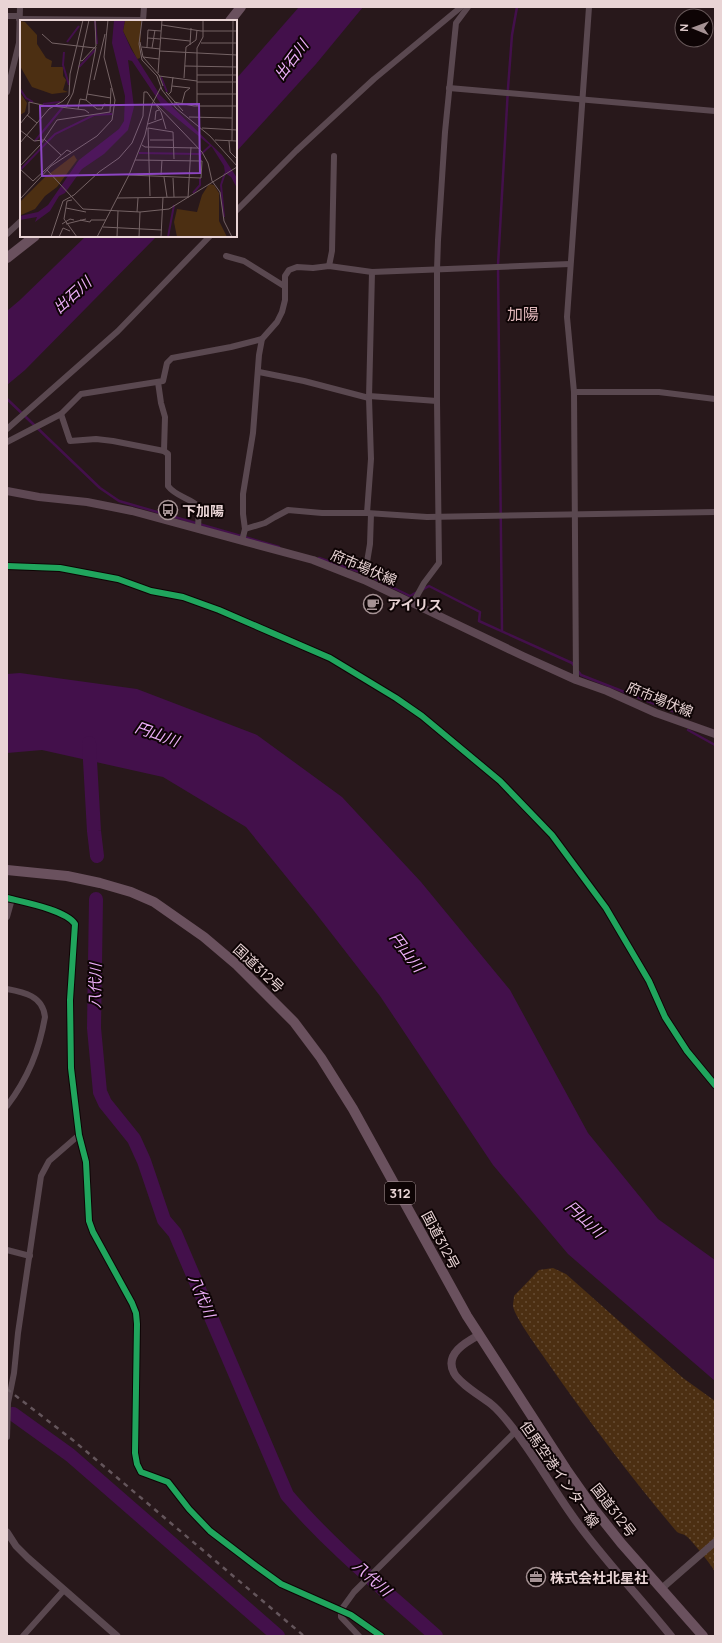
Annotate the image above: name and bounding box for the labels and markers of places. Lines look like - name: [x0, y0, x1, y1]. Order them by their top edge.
- bus stop icon: 下加陽: [157, 499, 179, 521]
- place label: 下加陽: [182, 501, 224, 520]
- cafe icon: アイリス: [362, 593, 384, 615]
- place label: アイリス: [387, 595, 442, 614]
- office icon: 株式会社北星社: [525, 1566, 547, 1588]
- place label: 株式会社北星社: [550, 1568, 648, 1587]

